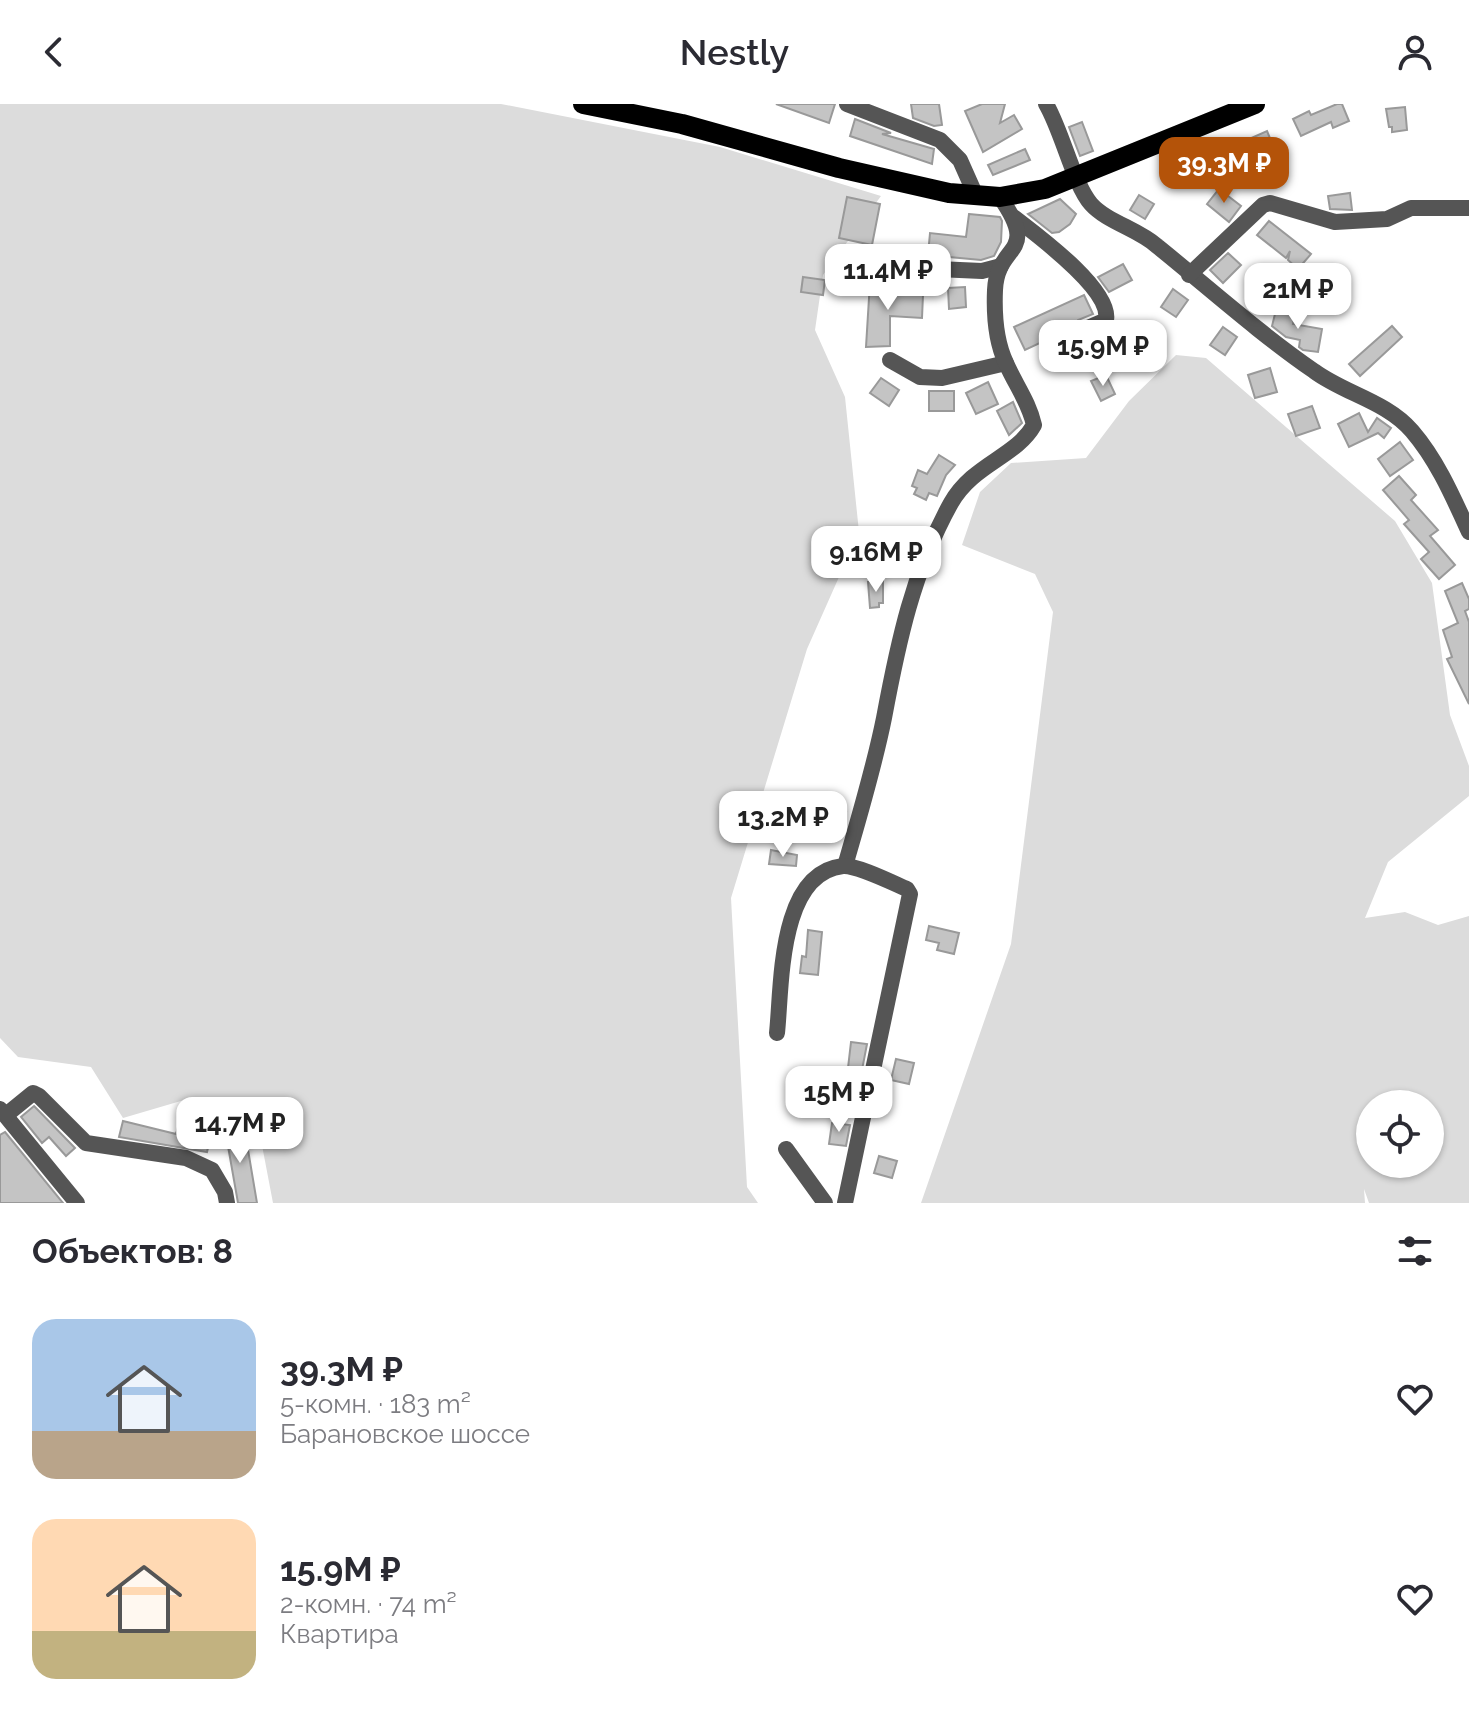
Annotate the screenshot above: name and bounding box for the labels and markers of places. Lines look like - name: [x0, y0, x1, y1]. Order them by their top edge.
- pin: 39.3M ₽: [1150, 137, 1298, 205]
- pin: 11.4M ₽: [814, 244, 962, 312]
- pin: 21M ₽: [1242, 263, 1354, 331]
- pin: 15.9M ₽: [1029, 320, 1177, 388]
- pin: 9.16M ₽: [802, 526, 950, 594]
- pin: 13.2M ₽: [709, 791, 857, 859]
- pin: 15M ₽: [783, 1066, 895, 1134]
- pin: 14.7M ₽: [166, 1097, 314, 1165]

